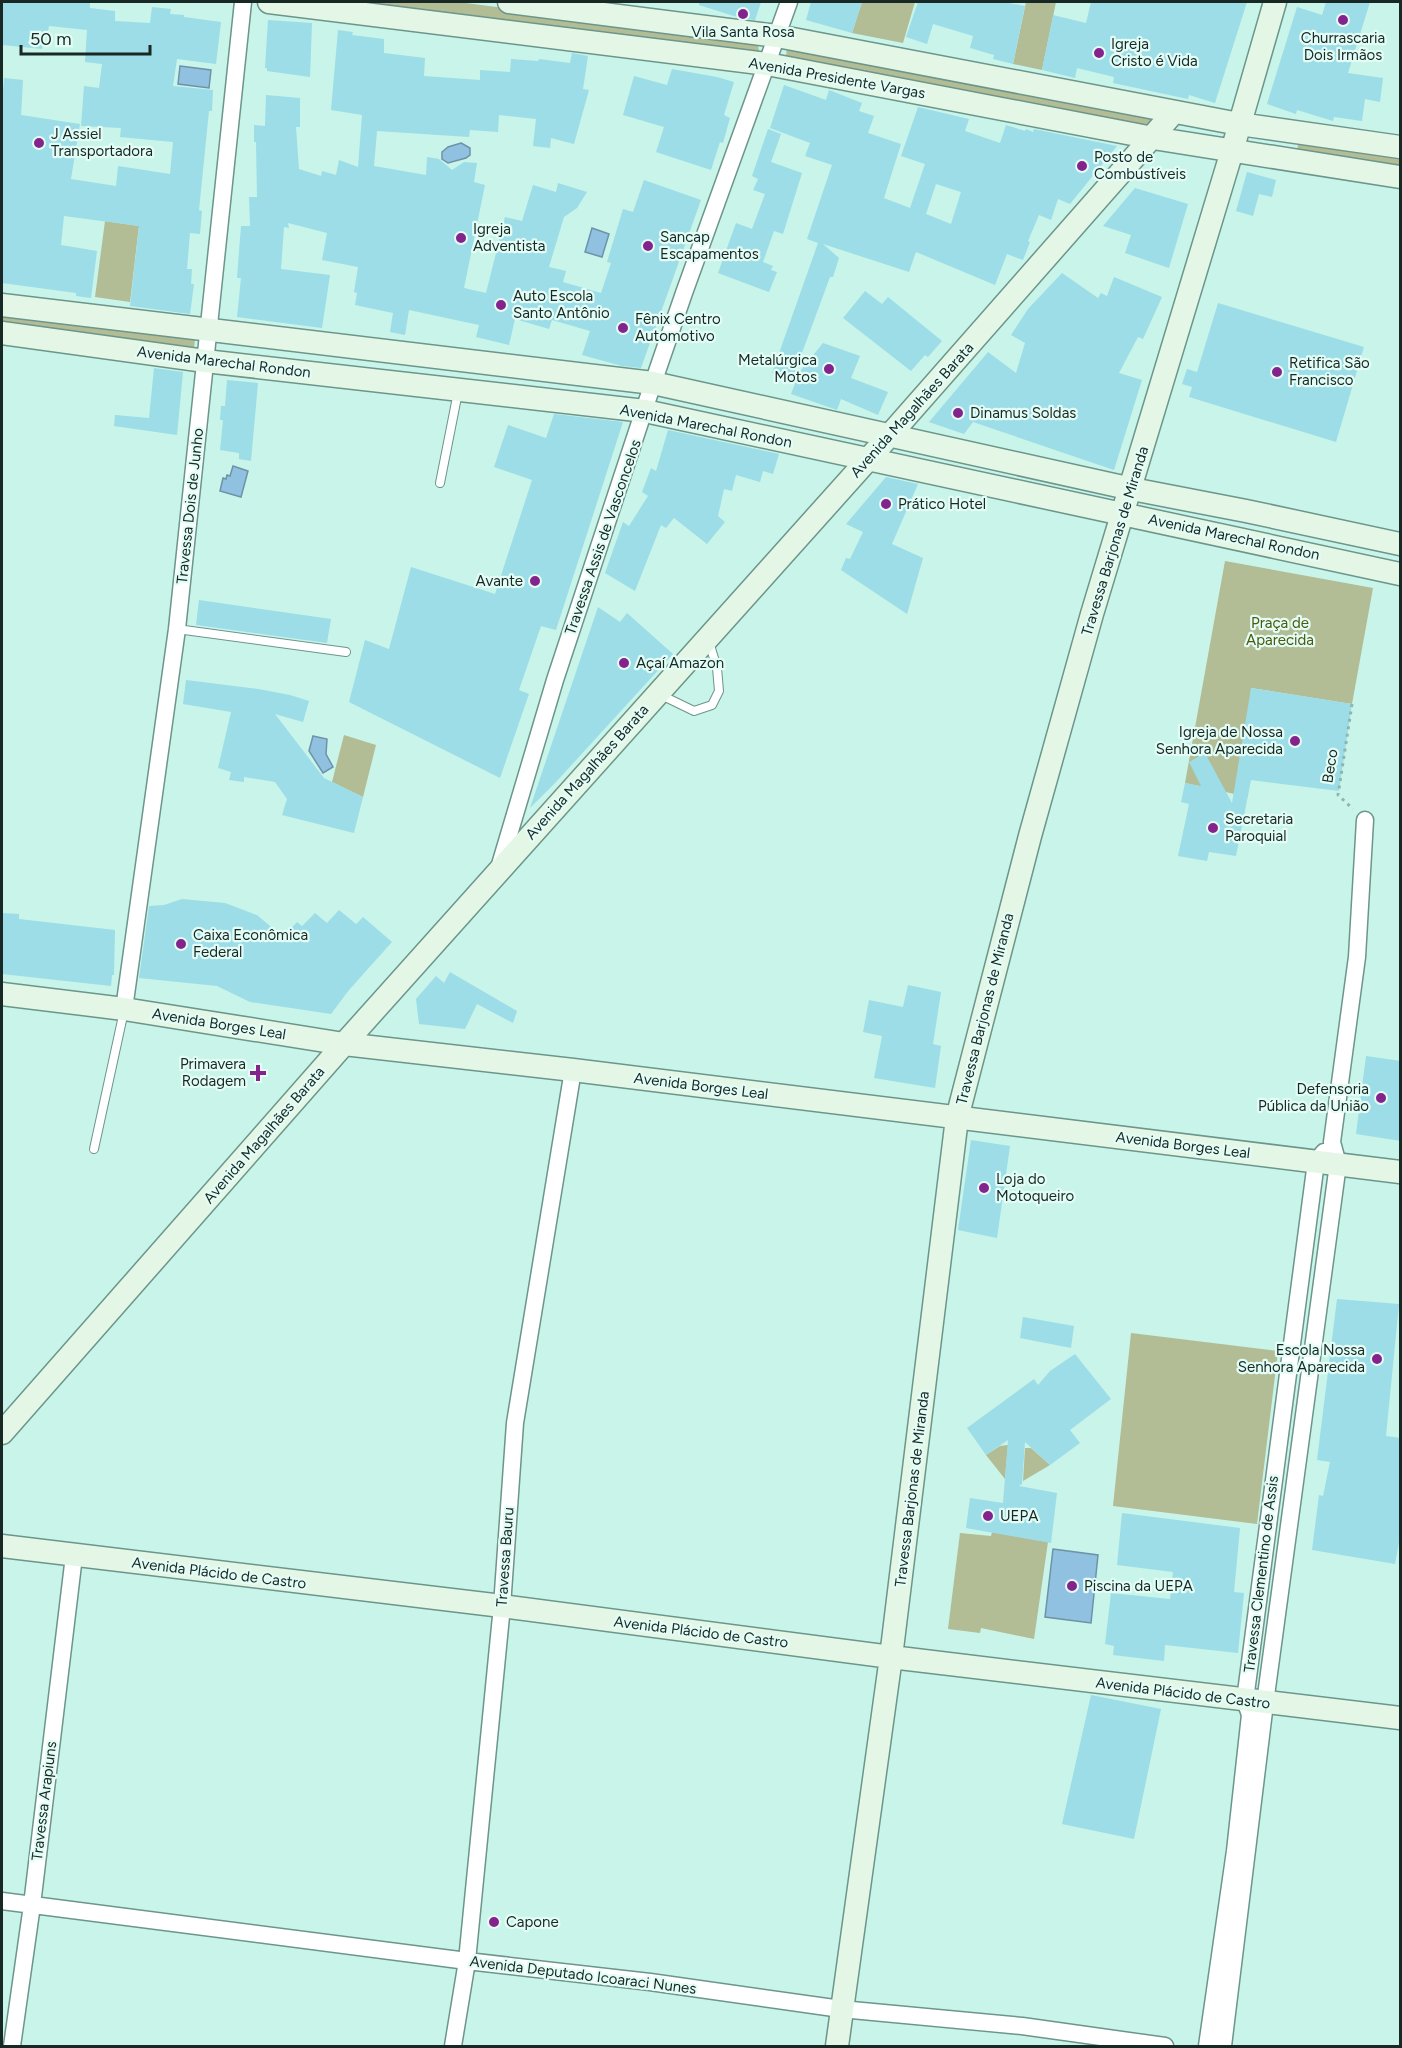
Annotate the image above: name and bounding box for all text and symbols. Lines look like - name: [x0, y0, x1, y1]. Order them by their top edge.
- marker: Vila Santa Rosa: [736, 7, 750, 21]
- marker: Churrascaria Dois Irmãos: [1336, 13, 1350, 27]
- scale bar: [21, 18, 150, 56]
- place label: Vila Santa Rosa: [691, 23, 795, 41]
- text: 50 m: [30, 28, 72, 50]
- place label: Churrascaria Dois Irmãos: [1301, 29, 1385, 64]
- place label: Igreja Cristo é Vida: [1111, 35, 1198, 70]
- marker: Igreja Cristo é Vida: [1092, 46, 1106, 60]
- street label: Avenida Presidente Vargas: [747, 54, 927, 102]
- place label: J Assiel Transportadora: [51, 125, 153, 160]
- marker: J Assiel Transportadora: [32, 136, 46, 150]
- place label: Posto de Combustíveis: [1094, 148, 1186, 183]
- marker: Posto de Combustíveis: [1075, 159, 1089, 173]
- place label: Igreja Adventista: [473, 220, 545, 255]
- place label: Sancap Escapamentos: [660, 228, 759, 263]
- marker: Igreja Adventista: [454, 231, 468, 245]
- marker: Sancap Escapamentos: [641, 239, 655, 253]
- place label: Auto Escola Santo Antônio: [513, 287, 610, 322]
- marker: Auto Escola Santo Antônio: [494, 298, 508, 312]
- place label: Fênix Centro Automotivo: [635, 310, 721, 345]
- marker: Fênix Centro Automotivo: [616, 321, 630, 335]
- street label: Avenida Magalhães Barata: [847, 339, 977, 481]
- street label: Avenida Marechal Rondon: [136, 342, 312, 382]
- place label: Metalúrgica Motos: [738, 351, 817, 386]
- place label: Retifica São Francisco: [1289, 354, 1370, 389]
- marker: Metalúrgica Motos: [822, 362, 836, 376]
- marker: Retifica São Francisco: [1270, 365, 1284, 379]
- street label: Avenida Marechal Rondon: [618, 400, 794, 452]
- place label: Dinamus Soldas: [970, 404, 1076, 422]
- marker: Dinamus Soldas: [951, 406, 965, 420]
- street label: Travessa Dois de Junho: [173, 427, 207, 585]
- street label: Travessa Assis de Vasconcelos: [561, 437, 645, 637]
- street label: Travessa Barjonas de Miranda: [1078, 444, 1152, 638]
- place label: Prático Hotel: [898, 495, 986, 513]
- marker: Prático Hotel: [879, 497, 893, 511]
- street label: Avenida Marechal Rondon: [1147, 510, 1321, 564]
- place label: Avante: [476, 572, 523, 590]
- marker: Avante: [528, 574, 542, 588]
- park label: Praça de Aparecida: [1246, 614, 1314, 649]
- place label: Açaí Amazon: [636, 654, 724, 672]
- marker: Açaí Amazon: [617, 656, 631, 670]
- street label: Avenida Magalhães Barata: [522, 701, 652, 843]
- place label: Igreja de Nossa Senhora Aparecida: [1156, 723, 1283, 758]
- marker: Igreja de Nossa Senhora Aparecida: [1288, 734, 1302, 748]
- street label: Beco: [1318, 747, 1342, 784]
- place label: Secretaria Paroquial: [1225, 810, 1293, 845]
- marker: Secretaria Paroquial: [1206, 821, 1220, 835]
- street label: Travessa Barjonas de Miranda: [952, 911, 1018, 1107]
- place label: Caixa Econômica Federal: [193, 926, 308, 961]
- marker: Caixa Econômica Federal: [174, 937, 188, 951]
- street label: Avenida Borges Leal: [151, 1005, 287, 1043]
- place label: Primavera Rodagem: [180, 1055, 246, 1090]
- street label: Avenida Magalhães Barata: [200, 1063, 328, 1207]
- marker: Primavera Rodagem: [251, 1066, 265, 1080]
- street label: Avenida Borges Leal: [633, 1069, 769, 1103]
- place label: Defensoria Pública da União: [1258, 1080, 1369, 1115]
- marker: Defensoria Pública da União: [1374, 1091, 1388, 1105]
- street label: Avenida Borges Leal: [1115, 1128, 1251, 1162]
- place label: Loja do Motoqueiro: [996, 1170, 1075, 1205]
- marker: Loja do Motoqueiro: [977, 1181, 991, 1195]
- place label: Escola Nossa Senhora Aparecida: [1238, 1341, 1365, 1376]
- marker: Escola Nossa Senhora Aparecida: [1370, 1352, 1384, 1366]
- street label: Travessa Barjonas de Miranda: [891, 1390, 933, 1588]
- street label: Travessa Clementino de Assis: [1240, 1475, 1282, 1673]
- street label: Travessa Bauru: [493, 1507, 517, 1607]
- place label: UEPA: [1000, 1507, 1038, 1525]
- marker: UEPA: [981, 1509, 995, 1523]
- street label: Avenida Plácido de Castro: [131, 1553, 308, 1593]
- place label: Piscina da UEPA: [1084, 1577, 1193, 1595]
- marker: Piscina da UEPA: [1065, 1579, 1079, 1593]
- street label: Avenida Plácido de Castro: [613, 1612, 790, 1652]
- street label: Avenida Plácido de Castro: [1095, 1673, 1272, 1713]
- street label: Travessa Arapiuns: [28, 1740, 60, 1862]
- place label: Capone: [506, 1913, 559, 1931]
- marker: Capone: [487, 1915, 501, 1929]
- street label: Avenida Deputado Icoaraci Nunes: [469, 1952, 697, 1998]

